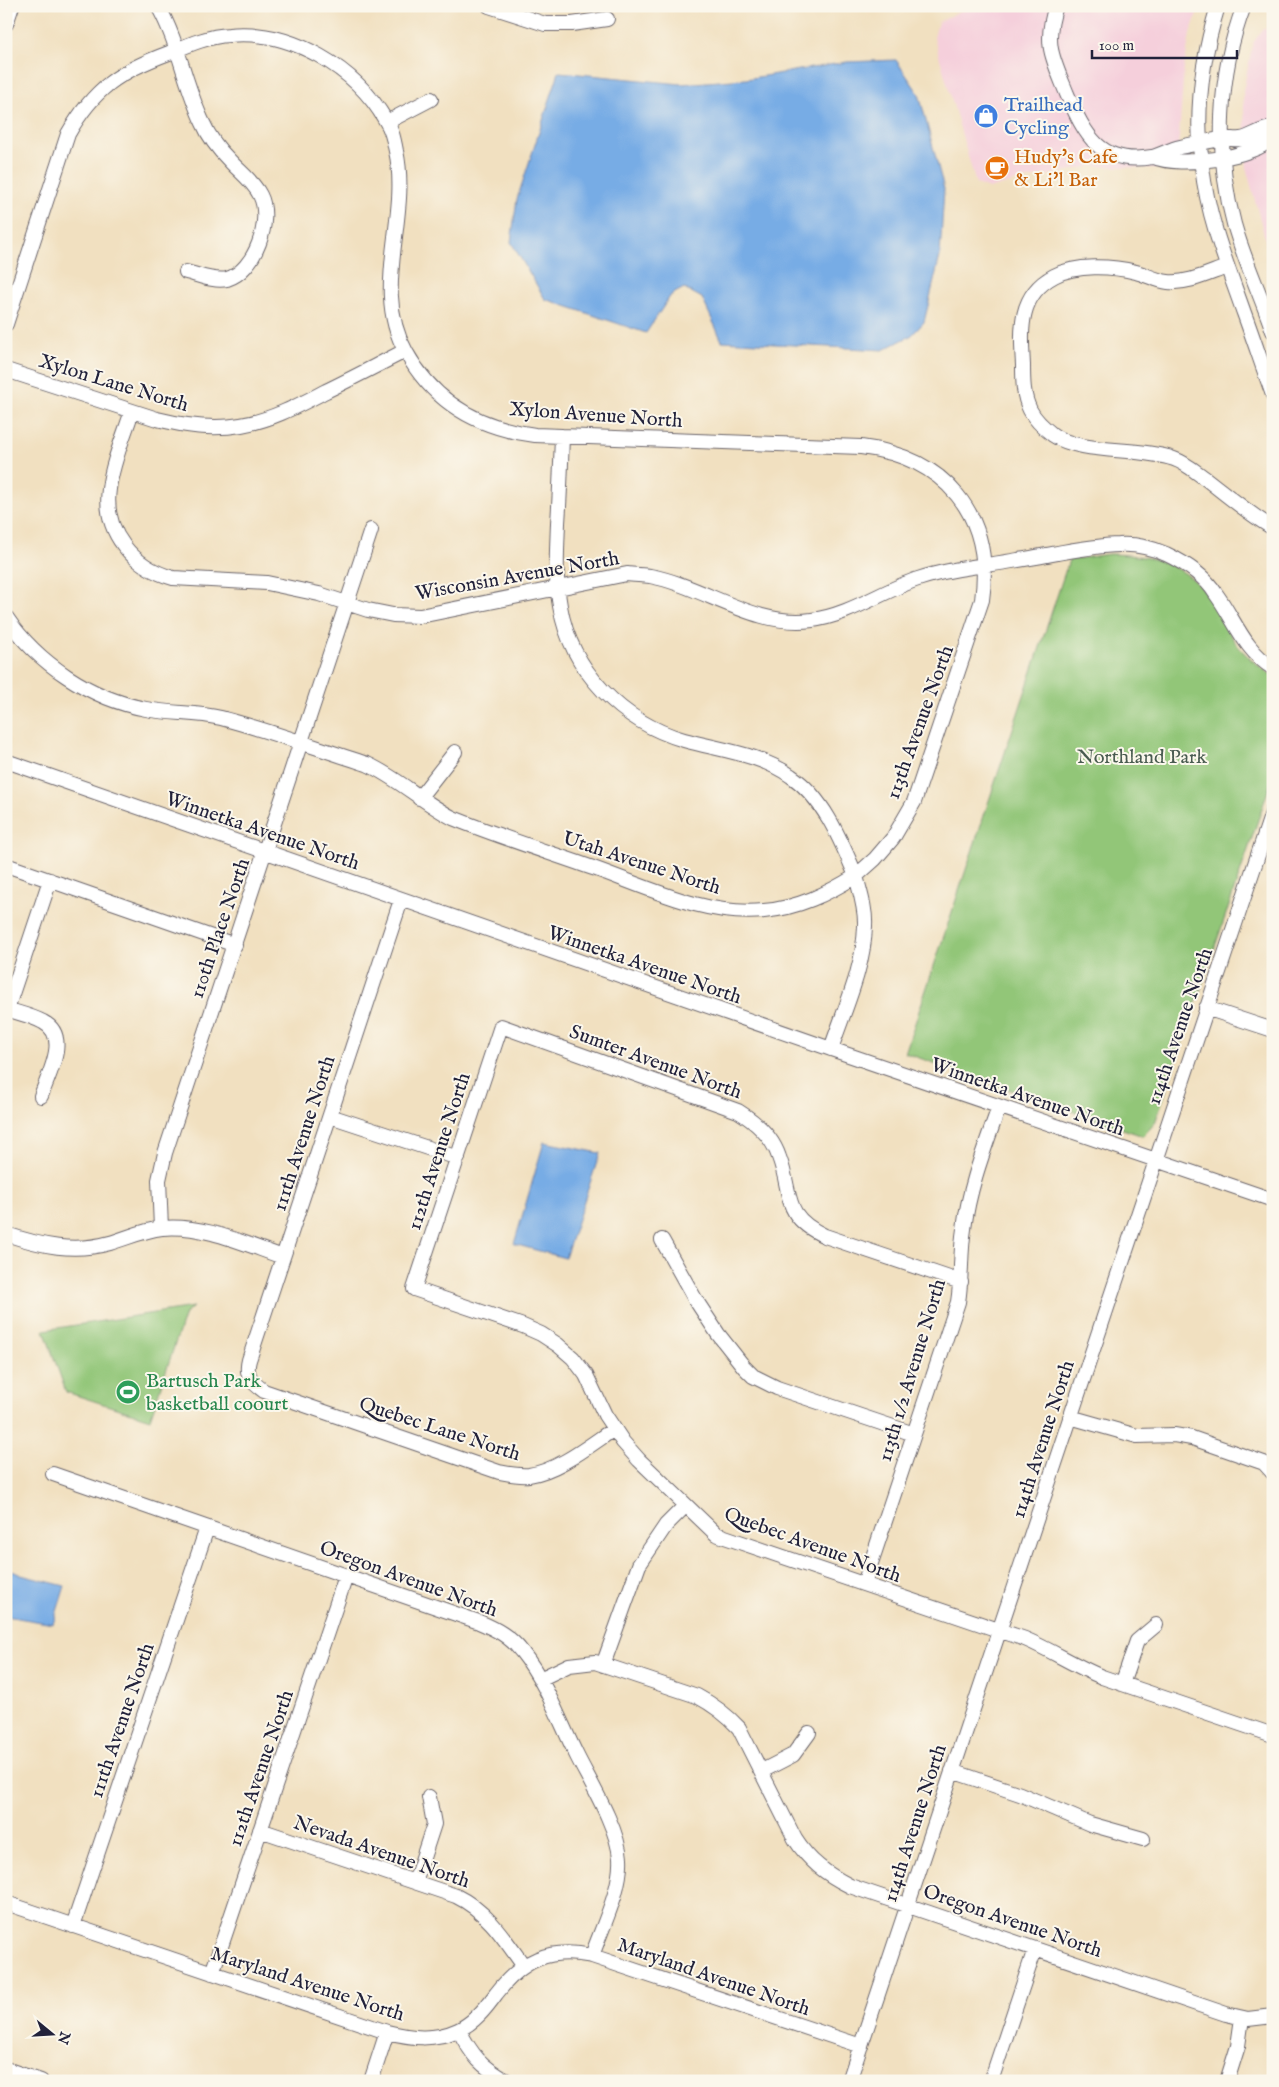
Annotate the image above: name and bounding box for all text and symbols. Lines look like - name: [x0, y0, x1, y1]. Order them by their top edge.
- scale bar: [1092, 28, 1236, 60]
- text: 100 m: [1099, 36, 1135, 55]
- place label: Trailhead Cycling: [1004, 93, 1083, 141]
- shop icon: Trailhead Cycling: [973, 103, 999, 129]
- place label: Hudy's Cafe & Li'l Bar: [1014, 145, 1118, 193]
- cafe icon: Hudy's Cafe & Li'l Bar: [984, 155, 1010, 181]
- street label: Xylon Lane North: [36, 349, 192, 418]
- street label: Xylon Avenue North: [509, 397, 684, 434]
- street label: Wisconsin Avenue North: [413, 546, 622, 607]
- street label: 113th Avenue North: [881, 642, 960, 803]
- park label: Northland Park: [1077, 745, 1207, 770]
- street label: Winnetka Avenue North: [162, 787, 363, 876]
- street label: Utah Avenue North: [559, 826, 724, 901]
- street label: 110th Place North: [185, 855, 256, 1002]
- street label: Winnetka Avenue North: [544, 921, 745, 1010]
- street label: 114th Avenue North: [1142, 944, 1219, 1108]
- street label: Sumter Avenue North: [566, 1020, 745, 1105]
- street label: 111th Avenue North: [268, 1052, 341, 1214]
- street label: Winnetka Avenue North: [927, 1053, 1128, 1142]
- street label: 112th Avenue North: [402, 1069, 477, 1233]
- street label: 113th 1/2 Avenue North: [873, 1276, 952, 1465]
- street label: 114th Avenue North: [1006, 1357, 1081, 1521]
- place label: Bartusch Park basketball coourt: [146, 1369, 288, 1417]
- sports icon: Bartusch Park basketball coourt: [115, 1379, 141, 1405]
- street label: Quebec Lane North: [356, 1392, 524, 1467]
- street label: Quebec Avenue North: [721, 1502, 905, 1589]
- street label: Oregon Avenue North: [316, 1536, 501, 1623]
- street label: 111th Avenue North: [84, 1639, 161, 1801]
- street label: 112th Avenue North: [223, 1687, 300, 1850]
- street label: 114th Avenue North: [878, 1741, 953, 1905]
- street label: Nevada Avenue North: [290, 1811, 473, 1894]
- street label: Oregon Avenue North: [920, 1879, 1106, 1964]
- street label: Maryland Avenue North: [614, 1933, 813, 2022]
- street label: Maryland Avenue North: [208, 1941, 408, 2028]
- north arrow: [28, 2010, 78, 2060]
- text: N: [53, 2028, 74, 2046]

